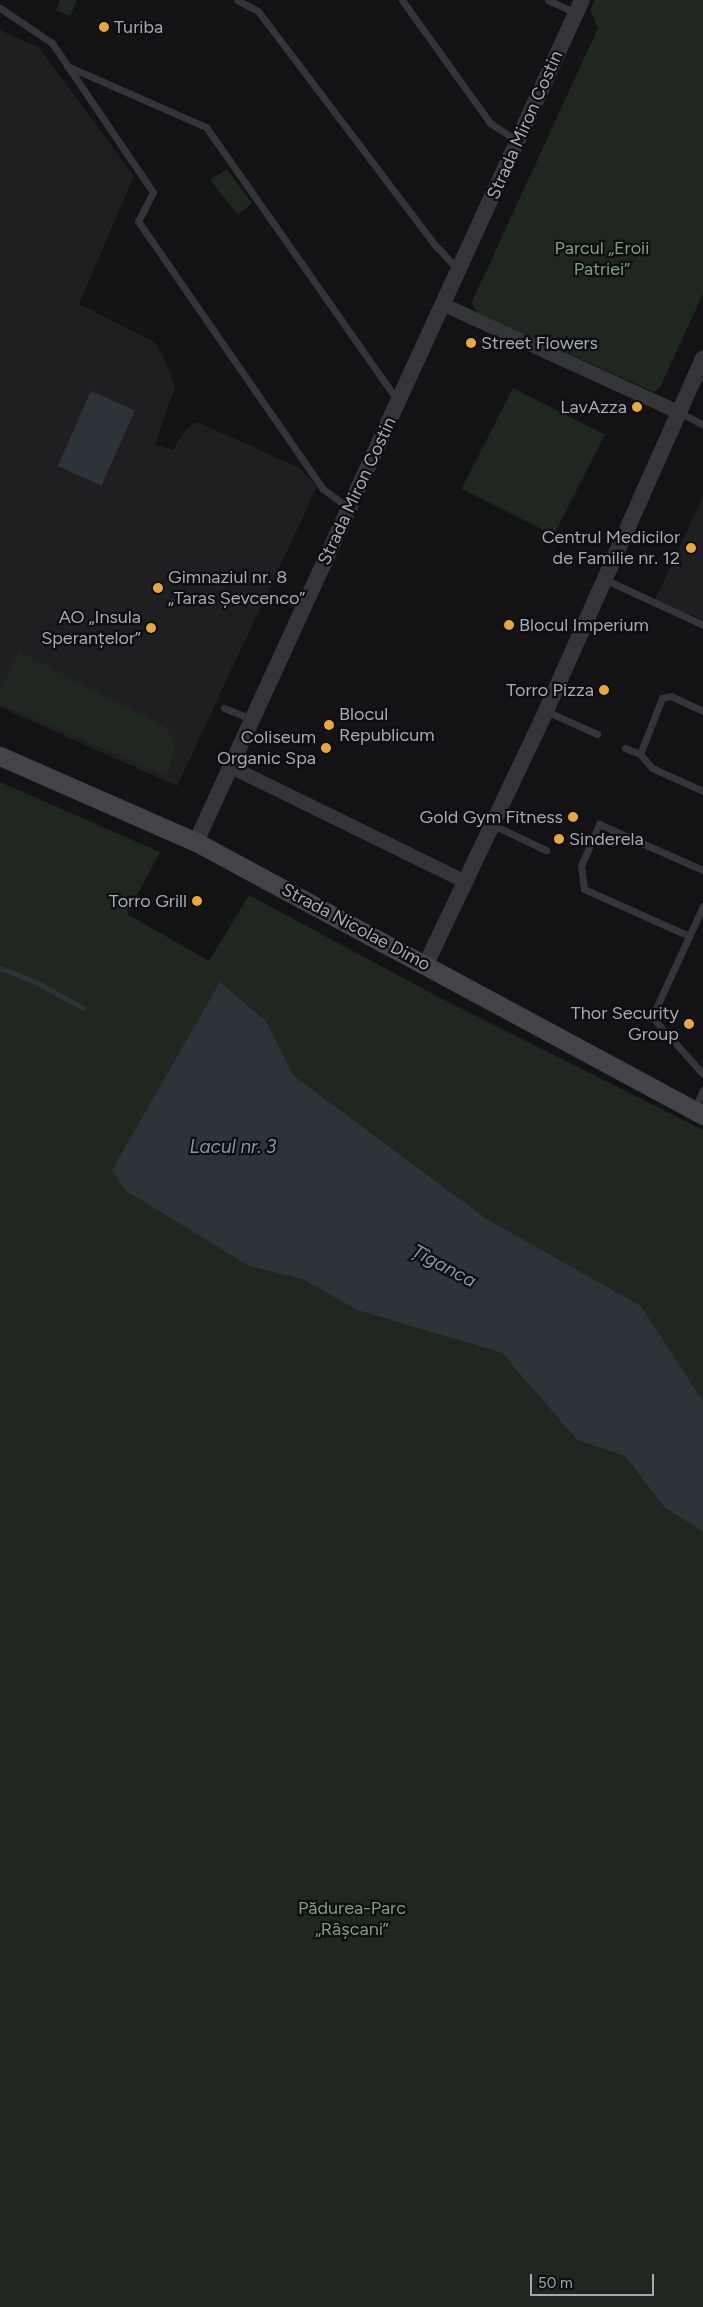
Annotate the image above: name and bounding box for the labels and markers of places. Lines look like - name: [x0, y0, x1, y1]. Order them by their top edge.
- place label: Turiba: [114, 16, 163, 38]
- marker: Turiba: [98, 21, 110, 33]
- place label: Street Flowers: [481, 332, 598, 354]
- marker: Street Flowers: [465, 337, 477, 349]
- place label: LavAzza: [560, 396, 627, 418]
- marker: LavAzza: [631, 401, 643, 413]
- place label: Centrul Medicilor de Familie nr. 12: [542, 527, 680, 570]
- marker: Centrul Medicilor de Familie nr. 12: [684, 541, 698, 555]
- place label: Gimnaziul nr. 8 „Taras Șevcenco”: [168, 567, 305, 610]
- marker: Gimnaziul nr. 8 „Taras Șevcenco”: [152, 582, 164, 594]
- place label: AO „Insula Speranțelor”: [41, 607, 141, 650]
- place label: Blocul Imperium: [519, 614, 649, 636]
- marker: Blocul Imperium: [503, 619, 515, 631]
- marker: AO „Insula Speranțelor”: [145, 622, 157, 634]
- place label: Torro Pizza: [506, 679, 594, 701]
- marker: Torro Pizza: [598, 684, 610, 696]
- place label: Blocul Republicum: [339, 704, 435, 746]
- marker: Blocul Republicum: [323, 719, 335, 731]
- place label: Coliseum Organic Spa: [217, 727, 316, 770]
- marker: Coliseum Organic Spa: [320, 742, 332, 754]
- place label: Gold Gym Fitness: [420, 806, 563, 828]
- marker: Gold Gym Fitness: [567, 811, 579, 823]
- place label: Sinderela: [569, 828, 644, 850]
- marker: Sinderela: [553, 833, 565, 845]
- place label: Torro Grill: [109, 890, 187, 912]
- marker: Torro Grill: [191, 895, 203, 907]
- place label: Thor Security Group: [571, 1003, 679, 1046]
- marker: Thor Security Group: [683, 1018, 695, 1030]

